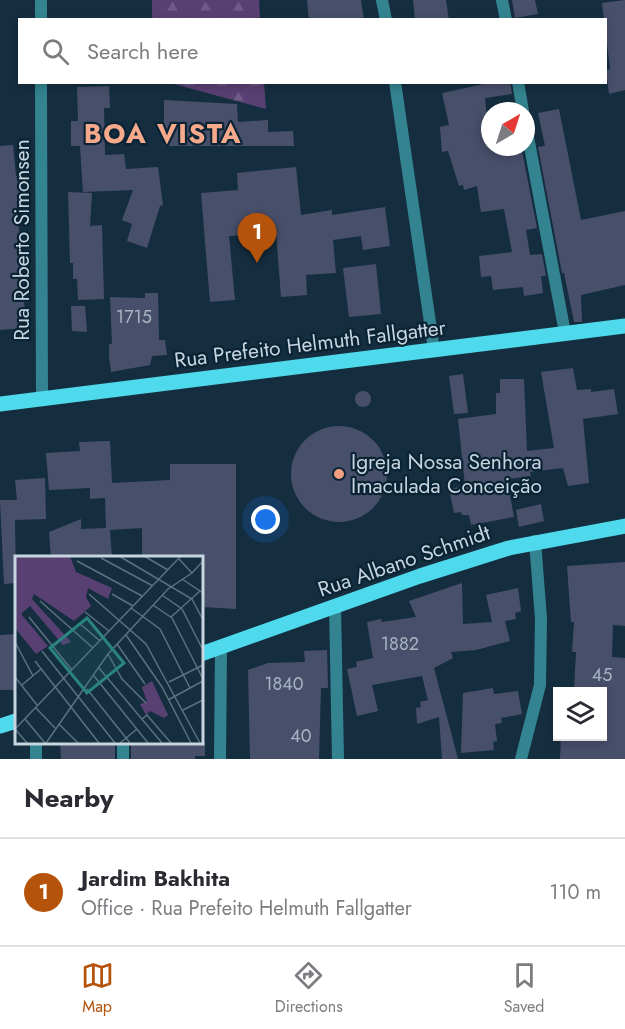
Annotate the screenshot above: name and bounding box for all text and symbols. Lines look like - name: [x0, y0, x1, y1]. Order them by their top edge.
- search box: [18, 18, 607, 84]
- icon: search: [39, 35, 72, 68]
- text: Search here: [87, 35, 198, 67]
- north arrow: [481, 102, 535, 156]
- district label: BOA VISTA: [84, 114, 242, 153]
- street label: Rua Roberto Simonsen: [7, 139, 37, 341]
- pin: 1: [238, 214, 276, 263]
- house number: 1715: [116, 304, 152, 330]
- street label: Rua Prefeito Helmuth Fallgatter: [173, 312, 448, 376]
- place label: Igreja Nossa Senhora Imaculada Conceição: [351, 447, 542, 501]
- marker: Igreja Nossa Senhora Imaculada Conceição: [332, 467, 346, 481]
- your location: [251, 505, 280, 534]
- street label: Rua Albano Schmidt: [314, 517, 494, 605]
- inset map: [15, 556, 202, 744]
- house number: 1882: [381, 631, 419, 657]
- house number: 45: [592, 662, 612, 688]
- house number: 1840: [264, 671, 304, 697]
- map controls: [553, 687, 607, 741]
- button: layers: [553, 687, 607, 741]
- house number: 40: [290, 723, 312, 749]
- text: Nearby: [24, 779, 113, 817]
- text: Jardim Bakhita: [81, 862, 230, 894]
- text: 1: [38, 878, 49, 907]
- text: 110 m: [549, 878, 601, 907]
- text: Office · Rua Prefeito Helmuth Fallgatter: [81, 894, 412, 923]
- tab: Map: [81, 959, 114, 1018]
- tab: Directions: [275, 959, 343, 1018]
- tab: Saved: [504, 959, 544, 1018]

